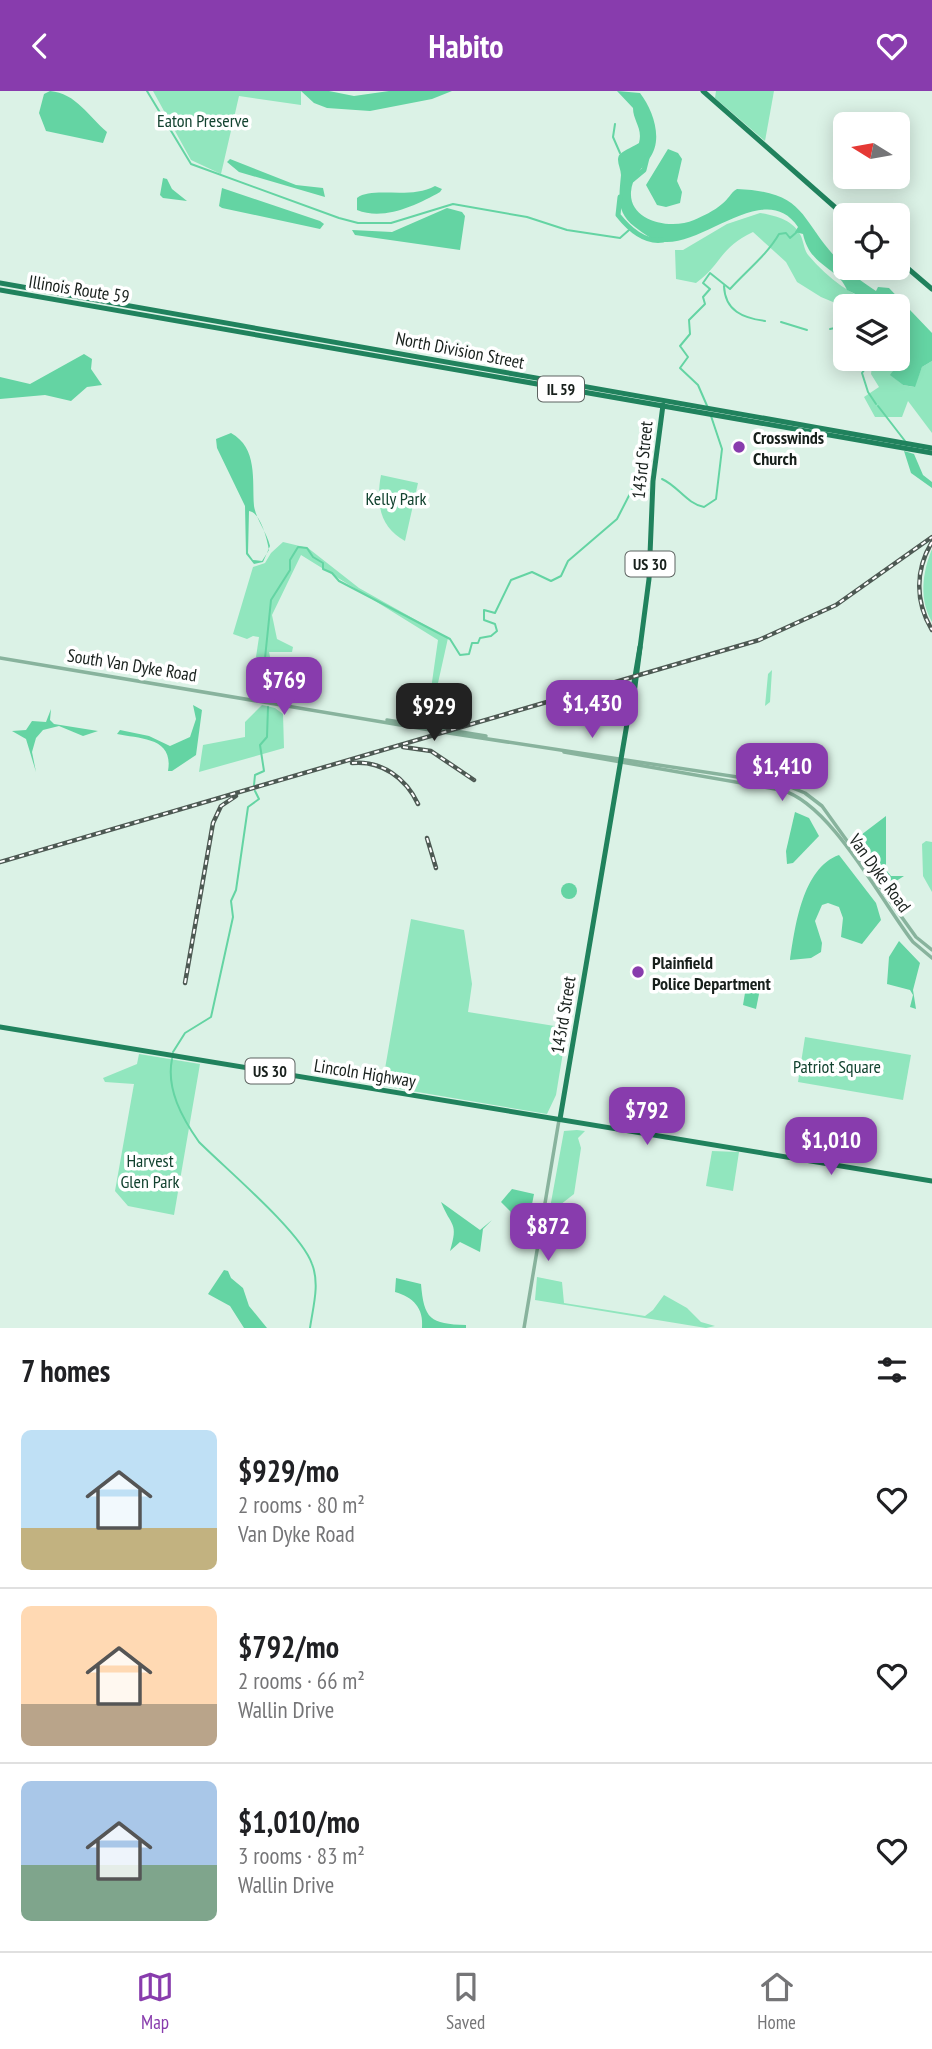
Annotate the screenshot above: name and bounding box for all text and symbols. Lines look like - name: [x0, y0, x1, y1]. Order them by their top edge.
- text: Habito: [428, 25, 504, 67]
- icon: back: [21, 27, 59, 65]
- icon: heart: [873, 27, 911, 65]
- park label: Eaton Preserve: [157, 109, 249, 132]
- north arrow: [833, 112, 910, 189]
- map controls: [833, 112, 910, 371]
- button: locate: [833, 203, 910, 280]
- street label: Illinois Route 59: [27, 270, 131, 308]
- button: layers: [833, 294, 910, 371]
- street label: North Division Street: [394, 326, 526, 374]
- road number: IL 59: [538, 377, 584, 401]
- street label: 143rd Street: [626, 420, 658, 500]
- place label: Crosswinds Church: [753, 426, 824, 470]
- marker: Crosswinds Church: [731, 439, 747, 455]
- park label: Kelly Park: [366, 487, 426, 510]
- road number: US 30: [626, 551, 674, 577]
- street label: South Van Dyke Road: [66, 643, 198, 687]
- pin: $769: [243, 657, 325, 717]
- text: $769: [262, 665, 306, 694]
- pin: $1,430: [535, 681, 649, 740]
- pin: $929: [393, 683, 475, 743]
- text: $1,430: [562, 688, 622, 717]
- text: $929: [412, 691, 456, 720]
- pin: $1,410: [725, 743, 839, 803]
- text: $1,410: [752, 751, 812, 780]
- street label: Van Dyke Road: [843, 829, 916, 917]
- place label: Plainfield Police Department: [652, 951, 771, 995]
- marker: Plainfield Police Department: [630, 964, 646, 980]
- street label: 143rd Street: [546, 975, 580, 1055]
- street label: Lincoln Highway: [312, 1054, 418, 1092]
- park label: Patriot Square: [793, 1055, 881, 1078]
- road number: US 30: [246, 1059, 294, 1083]
- pin: $792: [606, 1087, 688, 1147]
- text: $792: [625, 1095, 669, 1124]
- pin: $1,010: [774, 1117, 888, 1177]
- text: $1,010: [801, 1125, 861, 1154]
- park label: Harvest Glen Park: [121, 1149, 179, 1193]
- pin: $872: [507, 1203, 589, 1263]
- text: $872: [526, 1211, 570, 1240]
- text: 7 homes: [21, 1351, 110, 1390]
- icon: filters: [873, 1351, 911, 1389]
- text: $929/mo: [238, 1451, 339, 1490]
- icon: home: [77, 1458, 161, 1542]
- icon: heart: [873, 1481, 911, 1519]
- text: 2 rooms · 80 m²: [238, 1490, 365, 1519]
- text: Van Dyke Road: [238, 1519, 355, 1548]
- text: $792/mo: [238, 1627, 339, 1666]
- icon: home: [77, 1634, 161, 1718]
- icon: heart: [873, 1657, 911, 1695]
- text: 2 rooms · 66 m²: [238, 1666, 365, 1695]
- text: Wallin Drive: [238, 1695, 334, 1724]
- text: $1,010/mo: [238, 1802, 360, 1841]
- icon: home: [77, 1809, 161, 1893]
- icon: heart: [873, 1832, 911, 1870]
- text: 3 rooms · 83 m²: [238, 1841, 365, 1870]
- text: Wallin Drive: [238, 1870, 334, 1899]
- tab: Map: [136, 1968, 174, 2034]
- tab: Saved: [446, 1968, 485, 2034]
- tab: Home: [757, 1968, 796, 2034]

